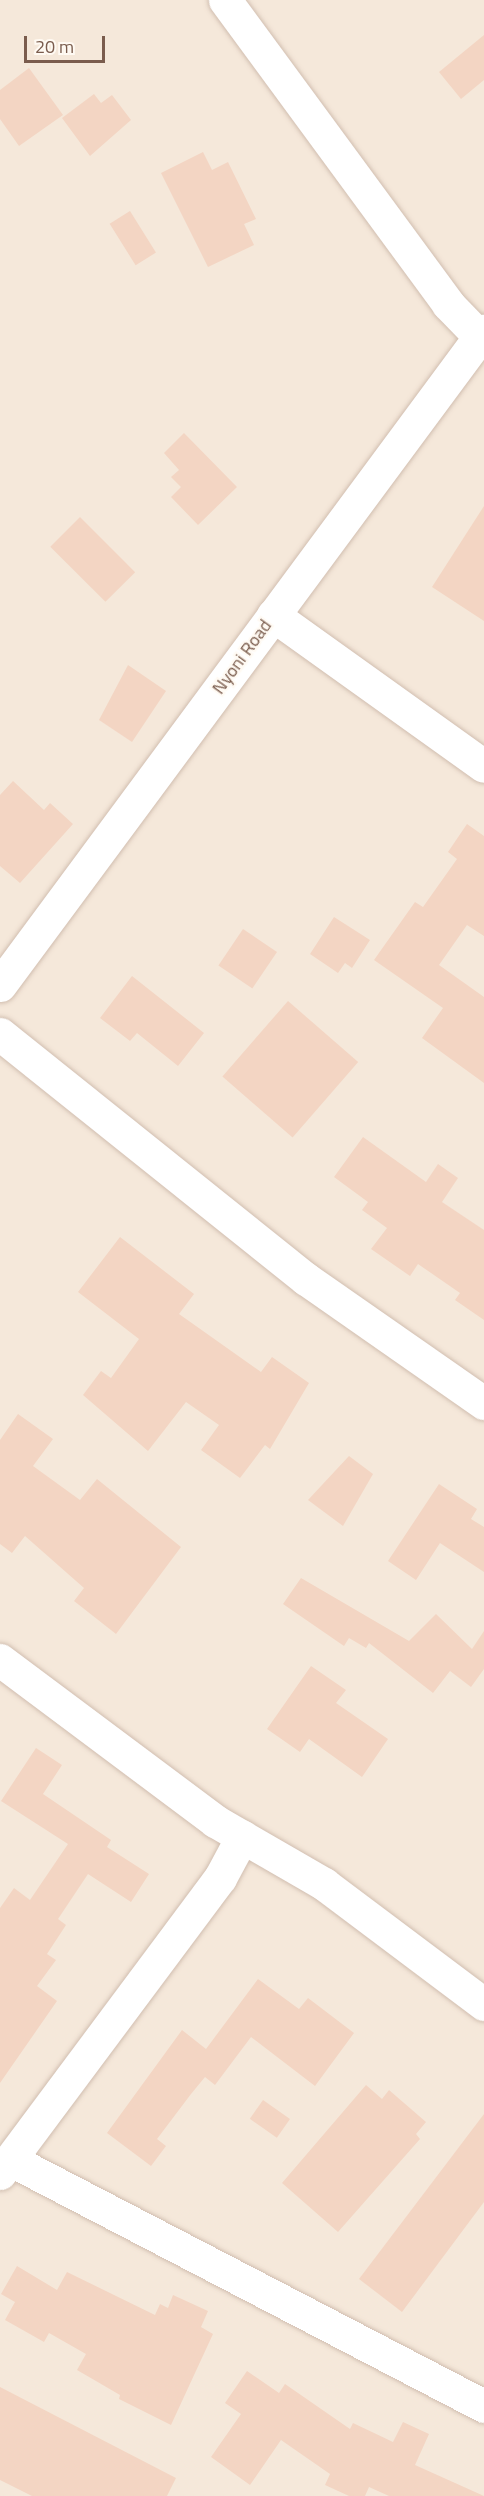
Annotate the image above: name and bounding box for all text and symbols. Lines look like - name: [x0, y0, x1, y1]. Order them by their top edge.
- scale bar: [27, 24, 108, 62]
- text: 20 m: [35, 33, 74, 60]
- street label: Nyoni Road: [208, 616, 276, 698]

